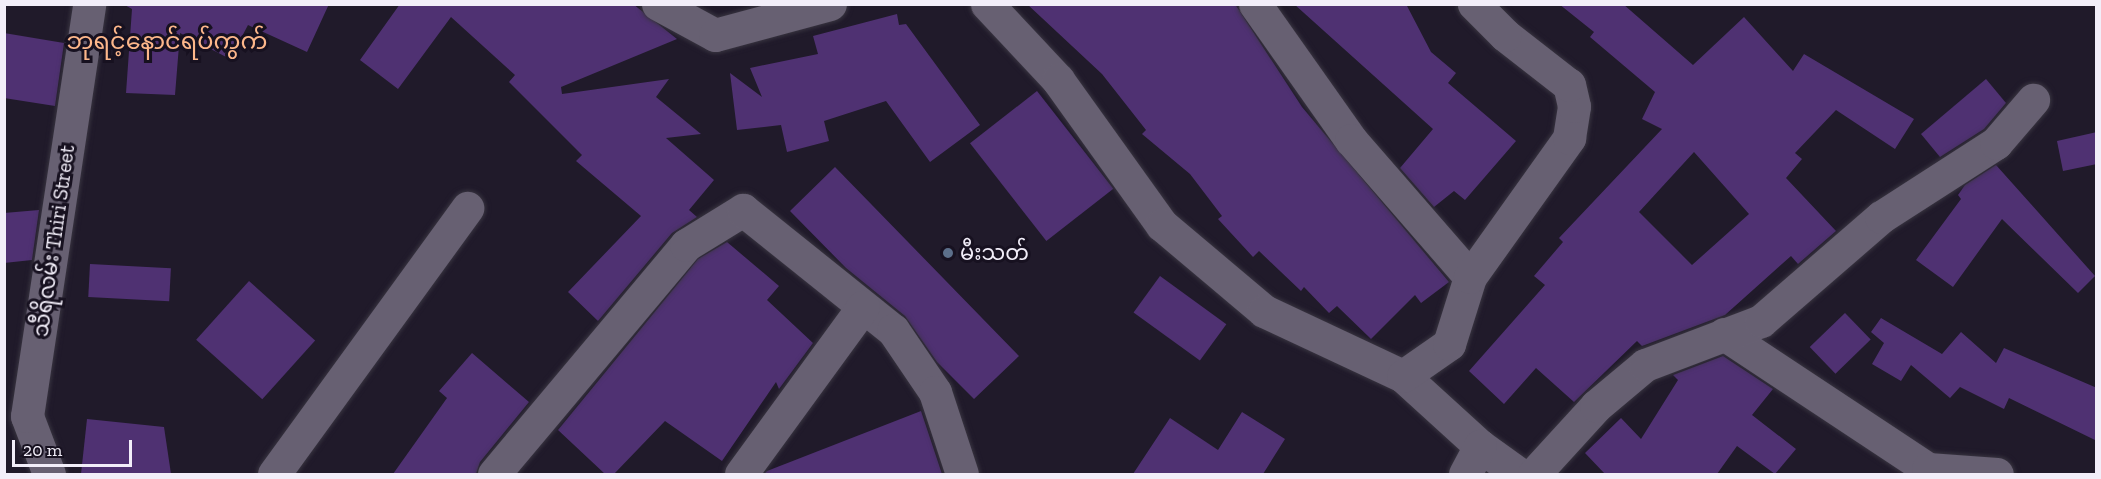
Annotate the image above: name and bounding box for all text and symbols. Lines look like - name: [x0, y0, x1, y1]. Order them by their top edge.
- district label: ဘုရင့်နောင်ရပ်ကွက်: [67, 27, 267, 55]
- street label: သီရိလမ်း Thiri Street: [28, 143, 80, 339]
- place label: မီးသတ်: [960, 240, 1029, 266]
- marker: မီးသတ်: [941, 246, 955, 260]
- scale bar: [15, 428, 135, 466]
- text: 20 m: [23, 439, 62, 461]

